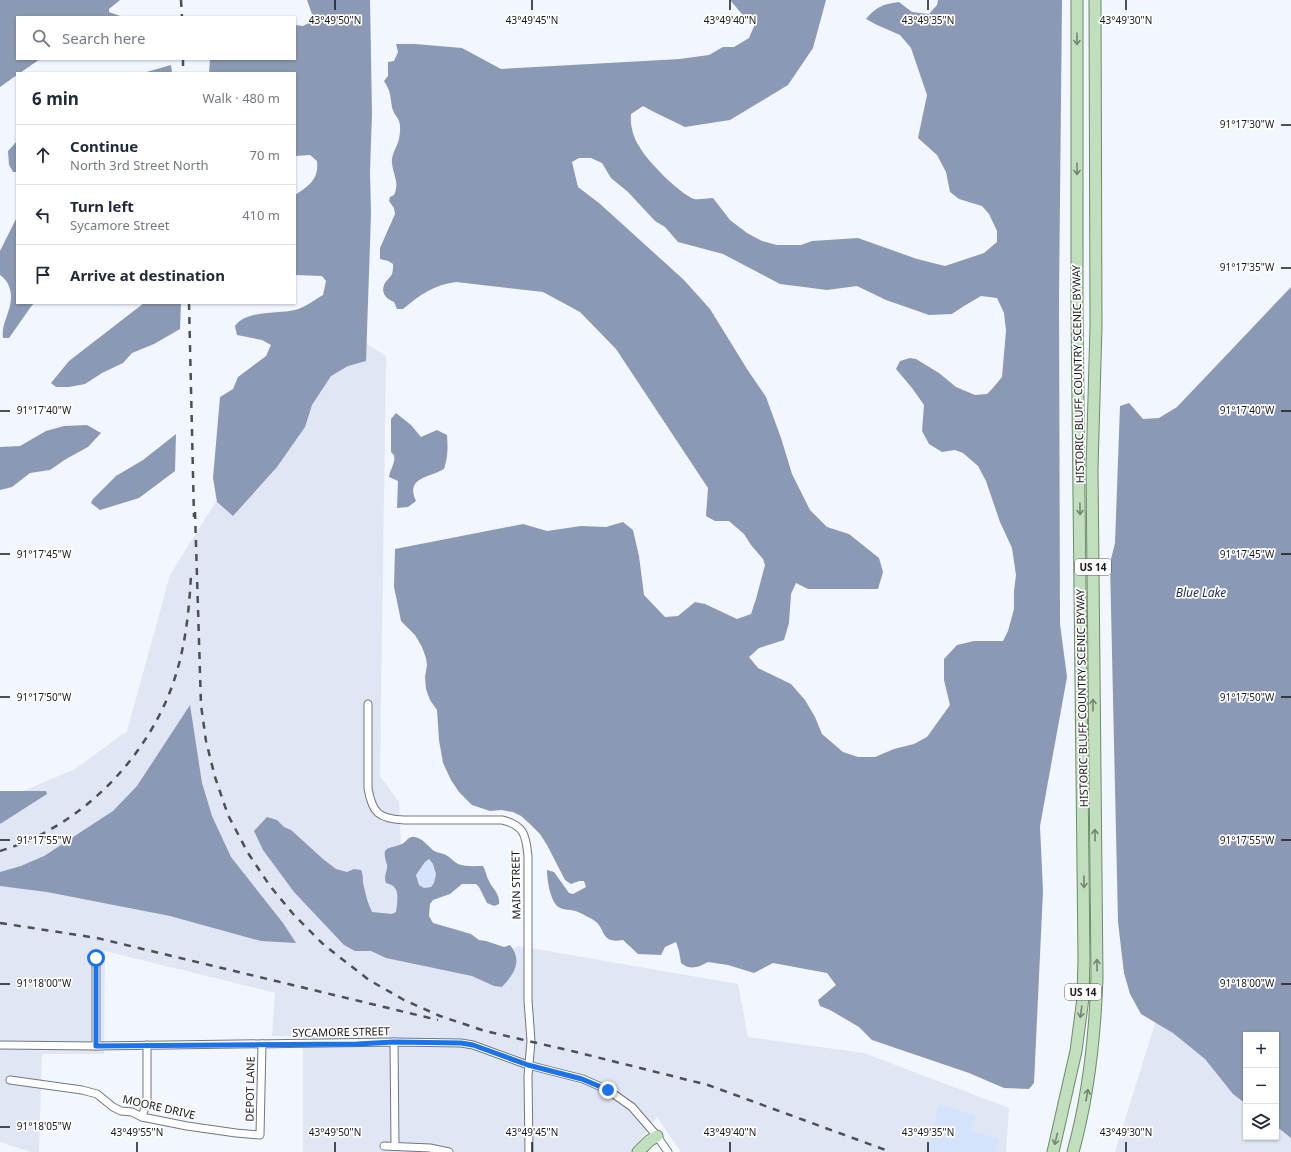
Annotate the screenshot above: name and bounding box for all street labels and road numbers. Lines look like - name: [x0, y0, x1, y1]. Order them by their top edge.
- street label: HISTORIC BLUFF COUNTRY SCENIC BYWAY: [1068, 264, 1087, 483]
- road number: US 14: [1075, 559, 1111, 575]
- street label: HISTORIC BLUFF COUNTRY SCENIC BYWAY: [1072, 588, 1091, 807]
- street label: MAIN STREET: [507, 850, 524, 920]
- road number: US 14: [1065, 984, 1101, 1000]
- street label: SYCAMORE STREET: [292, 1023, 390, 1040]
- street label: DEPOT LANE: [241, 1056, 258, 1122]
- street label: MOORE DRIVE: [121, 1091, 197, 1122]

